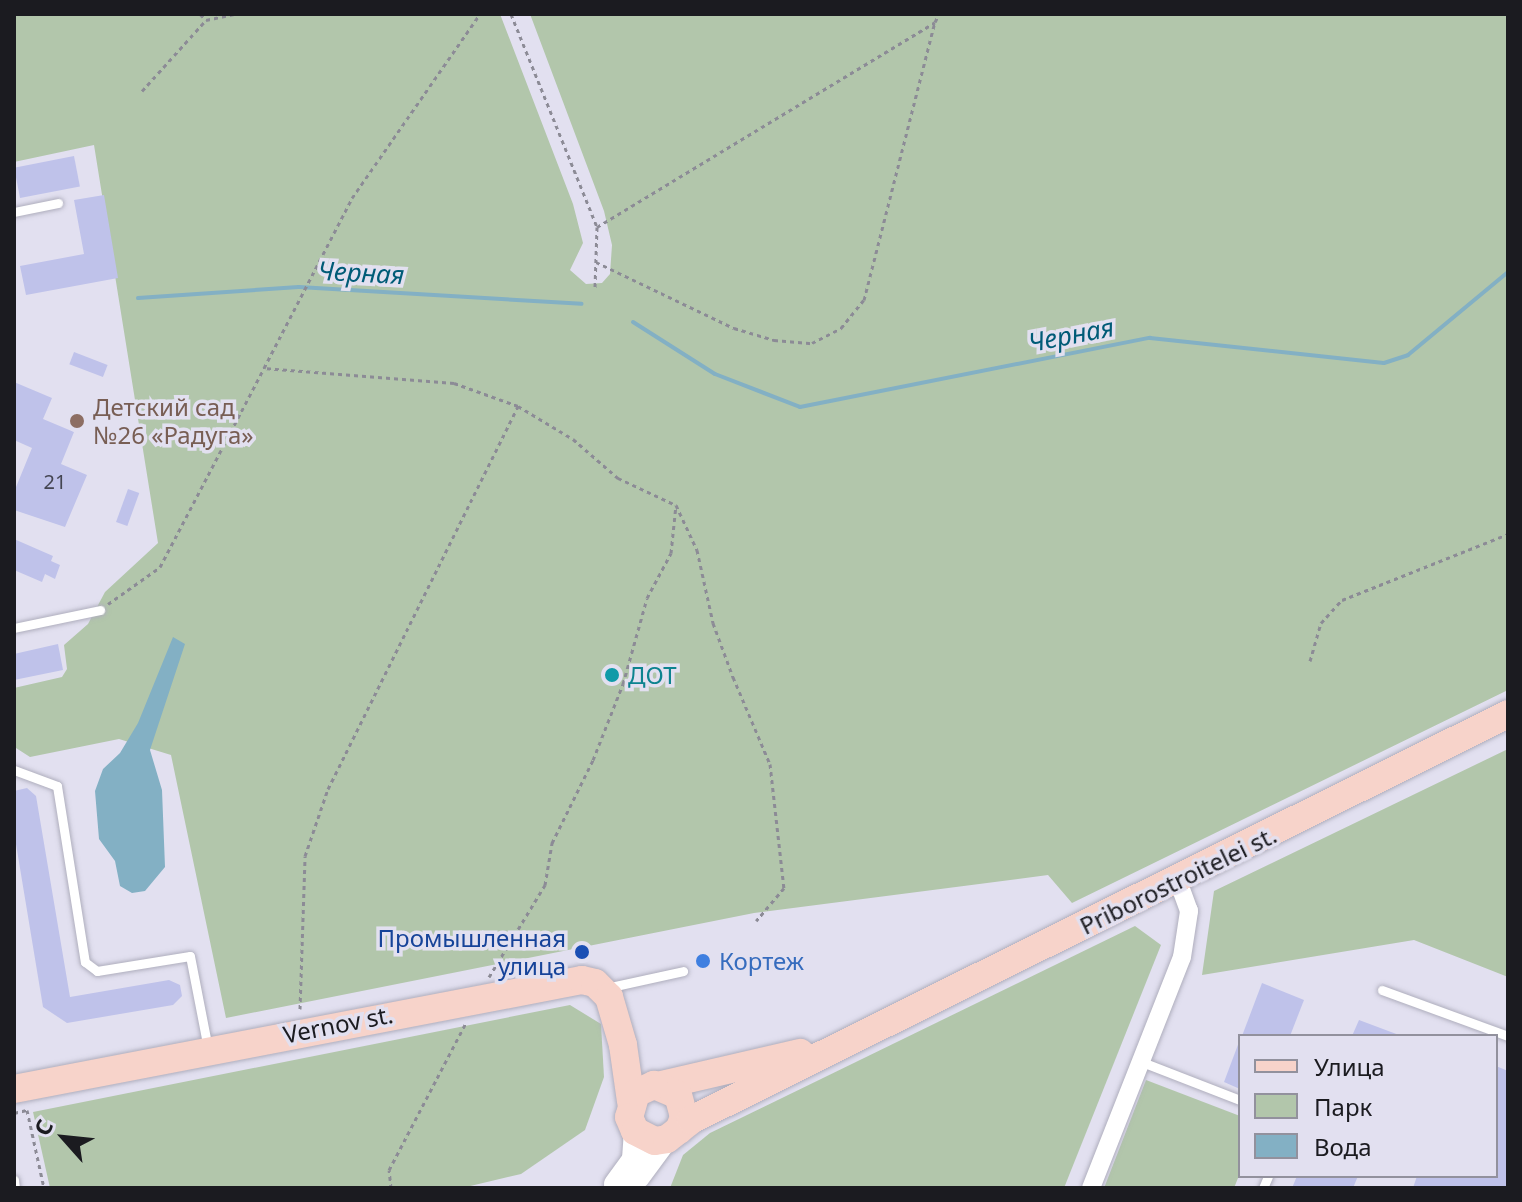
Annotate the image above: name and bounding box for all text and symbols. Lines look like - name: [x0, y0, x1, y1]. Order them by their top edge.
- water label: Черная: [317, 255, 405, 291]
- water label: Черная: [1025, 311, 1117, 359]
- place label: Детский сад №26 «Радуга»: [93, 393, 254, 449]
- marker: Детский сад №26 «Радуга»: [68, 412, 86, 430]
- house number: 21: [44, 469, 66, 493]
- place label: ДОТ: [628, 661, 677, 689]
- marker: ДОТ: [603, 666, 621, 684]
- street label: Priborostroitelei st.: [1075, 820, 1281, 940]
- place label: Промышленная улица: [377, 924, 566, 980]
- marker: Промышленная улица: [573, 943, 591, 961]
- place label: Кортеж: [719, 947, 804, 975]
- marker: Кортеж: [694, 952, 712, 970]
- street label: Vernov st.: [281, 999, 395, 1049]
- legend: [1238, 1034, 1498, 1178]
- text: Улица: [1314, 1050, 1385, 1083]
- text: Парк: [1314, 1090, 1372, 1123]
- north arrow: [24, 1098, 104, 1178]
- text: С: [26, 1114, 59, 1140]
- text: Вода: [1314, 1130, 1372, 1163]

